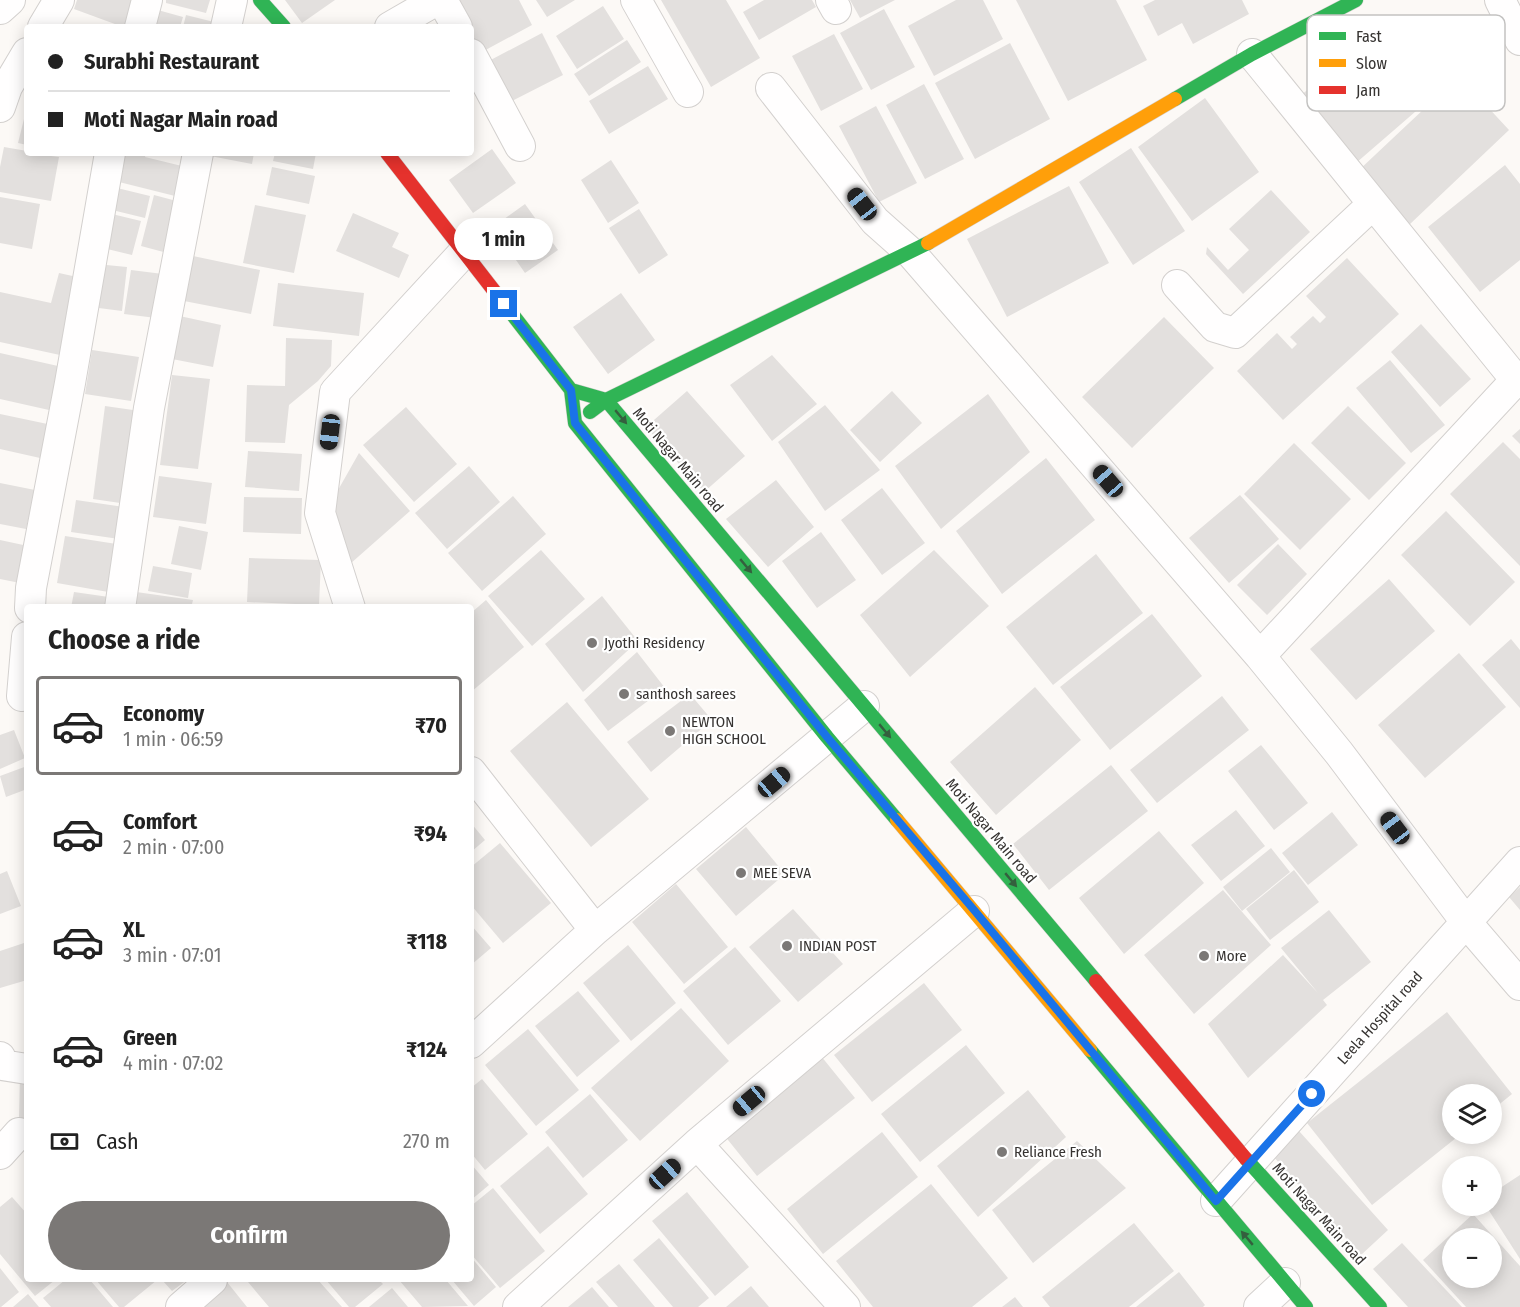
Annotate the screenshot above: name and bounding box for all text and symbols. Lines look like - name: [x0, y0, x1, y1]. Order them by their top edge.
- legend: [1307, 15, 1505, 111]
- text: Fast: [1356, 27, 1383, 46]
- text: Surabhi Restaurant: [84, 48, 259, 75]
- text: Slow: [1356, 54, 1387, 73]
- text: Jam: [1356, 81, 1381, 100]
- text: Moti Nagar Main road: [84, 106, 278, 133]
- car: [844, 184, 880, 224]
- callout: 1 min: [454, 217, 554, 259]
- text: 1 min: [482, 227, 525, 251]
- route end: [490, 290, 517, 317]
- street label: Moti Nagar Main road: [629, 404, 727, 516]
- one-way arrow: [614, 409, 627, 425]
- car: [319, 413, 341, 451]
- car: [1089, 462, 1127, 500]
- one-way arrow: [739, 558, 752, 573]
- text: Choose a ride: [48, 624, 200, 656]
- place label: Jyothi Residency: [604, 634, 705, 652]
- marker: Jyothi Residency: [585, 636, 599, 650]
- place label: santhosh sarees: [636, 685, 736, 703]
- marker: santhosh sarees: [617, 687, 631, 701]
- icon: car: [51, 699, 105, 753]
- text: Economy: [123, 700, 204, 727]
- text: ₹70: [415, 712, 447, 739]
- place label: NEWTON HIGH SCHOOL: [682, 713, 766, 748]
- marker: NEWTON HIGH SCHOOL: [663, 724, 677, 738]
- one-way arrow: [879, 724, 891, 739]
- text: 1 min · 06:59: [123, 727, 223, 751]
- car: [754, 764, 794, 800]
- street label: Moti Nagar Main road: [942, 775, 1040, 887]
- icon: car: [51, 807, 105, 861]
- text: Comfort: [123, 808, 197, 835]
- car: [1377, 808, 1413, 848]
- text: ₹94: [414, 820, 447, 847]
- text: 2 min · 07:00: [123, 835, 224, 859]
- place label: MEE SEVA: [753, 864, 811, 882]
- marker: MEE SEVA: [734, 866, 748, 880]
- one-way arrow: [1004, 872, 1017, 887]
- icon: car: [51, 915, 105, 969]
- text: XL: [123, 916, 145, 943]
- text: ₹118: [406, 928, 447, 955]
- place label: INDIAN POST: [799, 937, 877, 955]
- marker: INDIAN POST: [780, 939, 794, 953]
- text: 3 min · 07:01: [123, 943, 221, 967]
- place label: More: [1216, 947, 1247, 965]
- marker: More: [1197, 949, 1211, 963]
- street label: Leela Hospital road: [1334, 968, 1426, 1068]
- icon: car: [51, 1023, 105, 1077]
- text: Green: [123, 1024, 177, 1051]
- text: ₹124: [406, 1036, 447, 1063]
- text: 4 min · 07:02: [123, 1051, 223, 1075]
- route start: [1298, 1080, 1325, 1107]
- car: [729, 1083, 769, 1119]
- map controls: [1442, 1084, 1502, 1288]
- button: layers: [1442, 1084, 1502, 1144]
- icon: cash: [48, 1125, 81, 1158]
- text: Cash: [96, 1128, 139, 1155]
- text: 270 m: [403, 1129, 450, 1153]
- place label: Reliance Fresh: [1014, 1143, 1102, 1161]
- marker: Reliance Fresh: [995, 1145, 1009, 1159]
- car: [646, 1155, 684, 1193]
- button: +: [1442, 1156, 1502, 1216]
- street label: Moti Nagar Main road: [1268, 1159, 1370, 1269]
- button: Confirm: [48, 1201, 450, 1270]
- button: −: [1442, 1228, 1502, 1288]
- one-way arrow: [1241, 1231, 1254, 1246]

